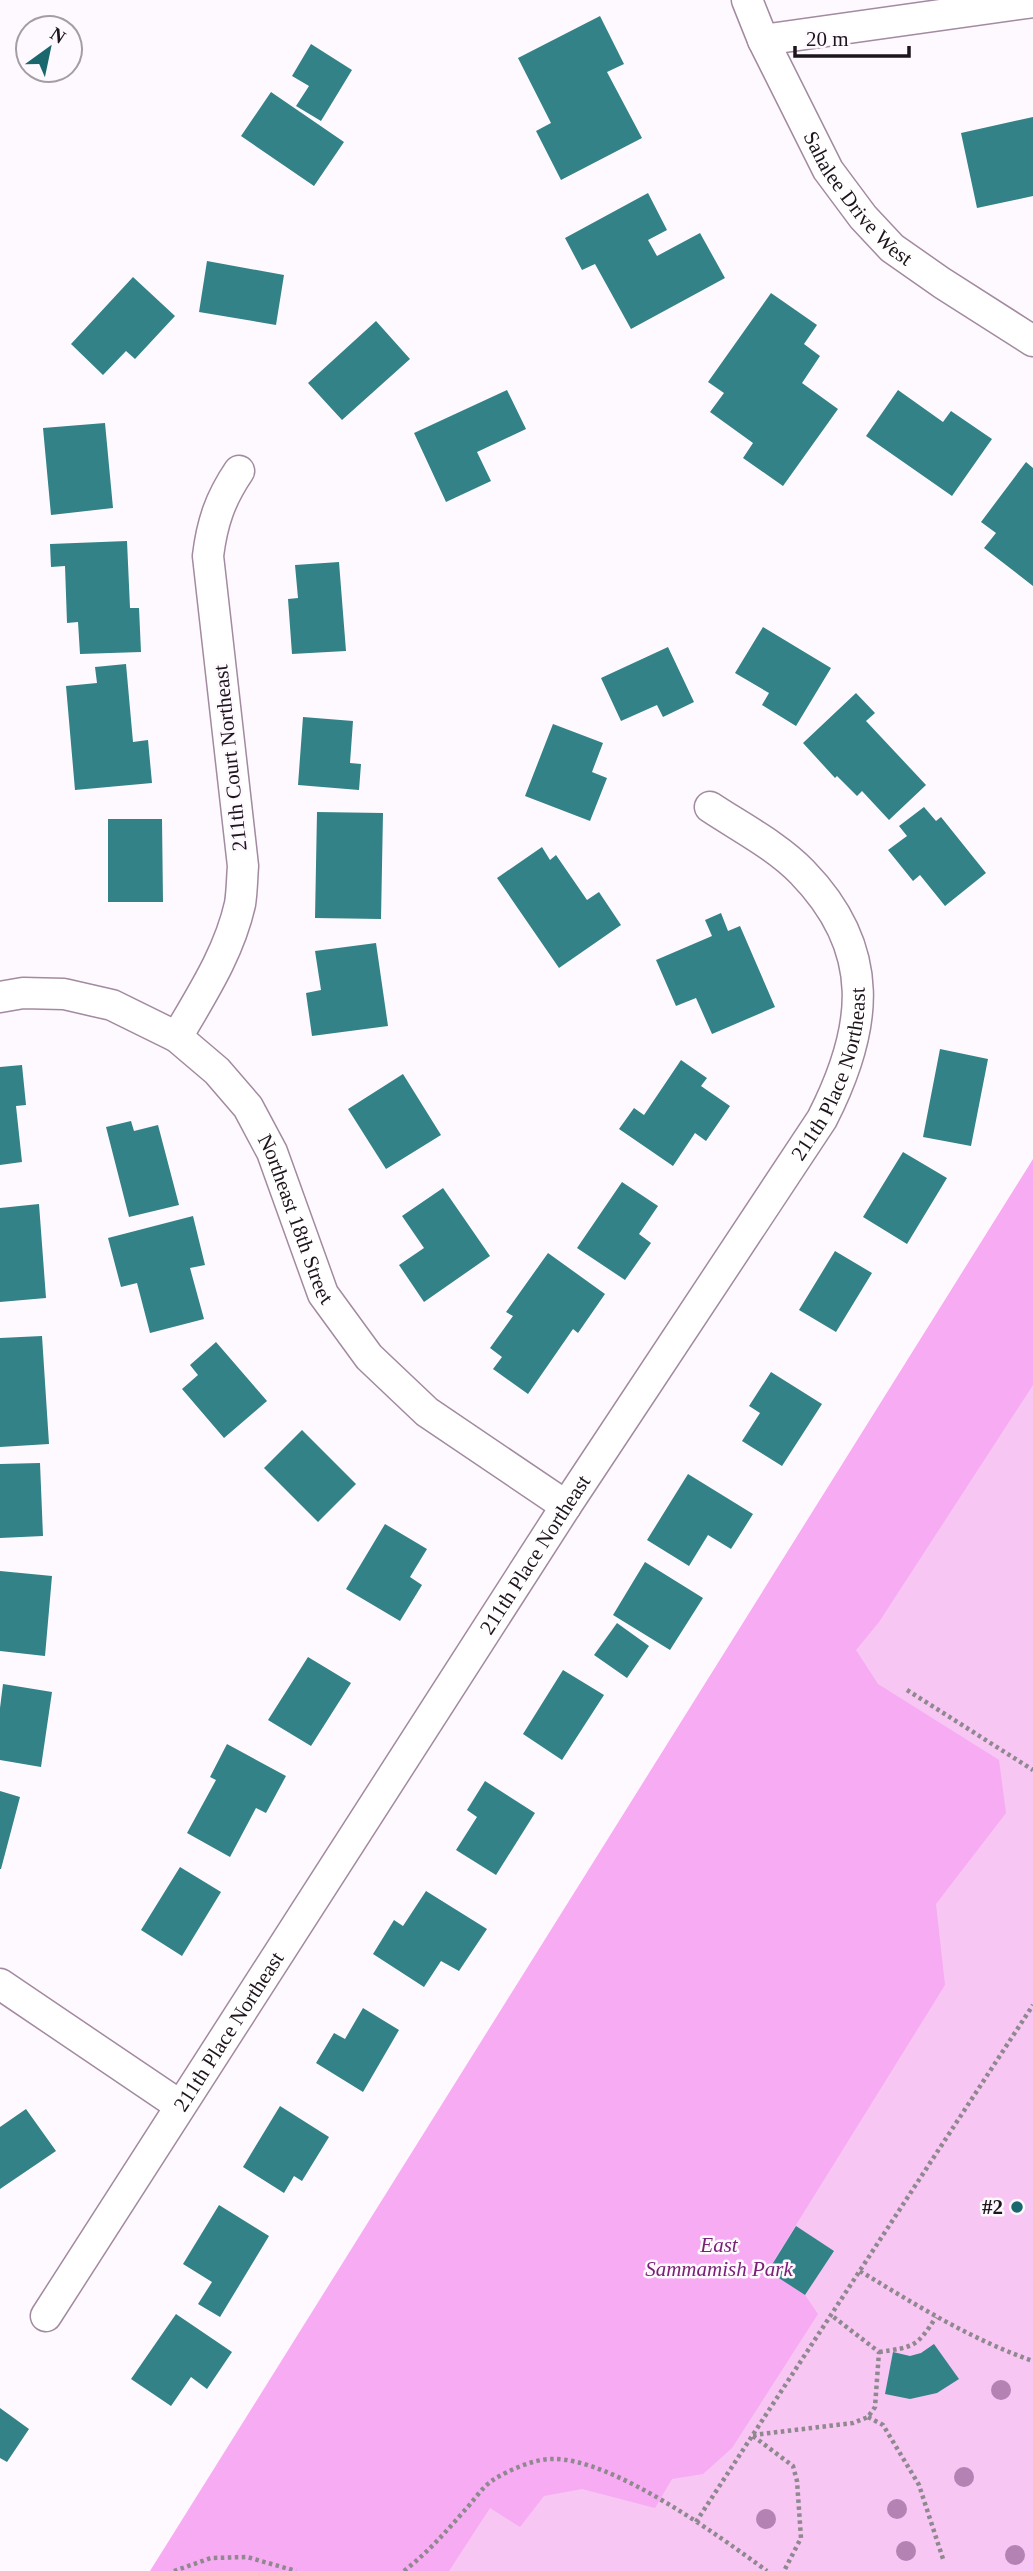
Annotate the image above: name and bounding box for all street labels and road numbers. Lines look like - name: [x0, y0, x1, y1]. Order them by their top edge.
- street label: Sahalee Drive West: [799, 127, 917, 270]
- street label: 211th Court Northeast: [208, 664, 252, 852]
- street label: 211th Place Northeast: [786, 987, 870, 1165]
- street label: Northeast 18th Street: [253, 1130, 338, 1309]
- street label: 211th Place Northeast: [475, 1470, 595, 1639]
- street label: 211th Place Northeast: [169, 1947, 289, 2116]

